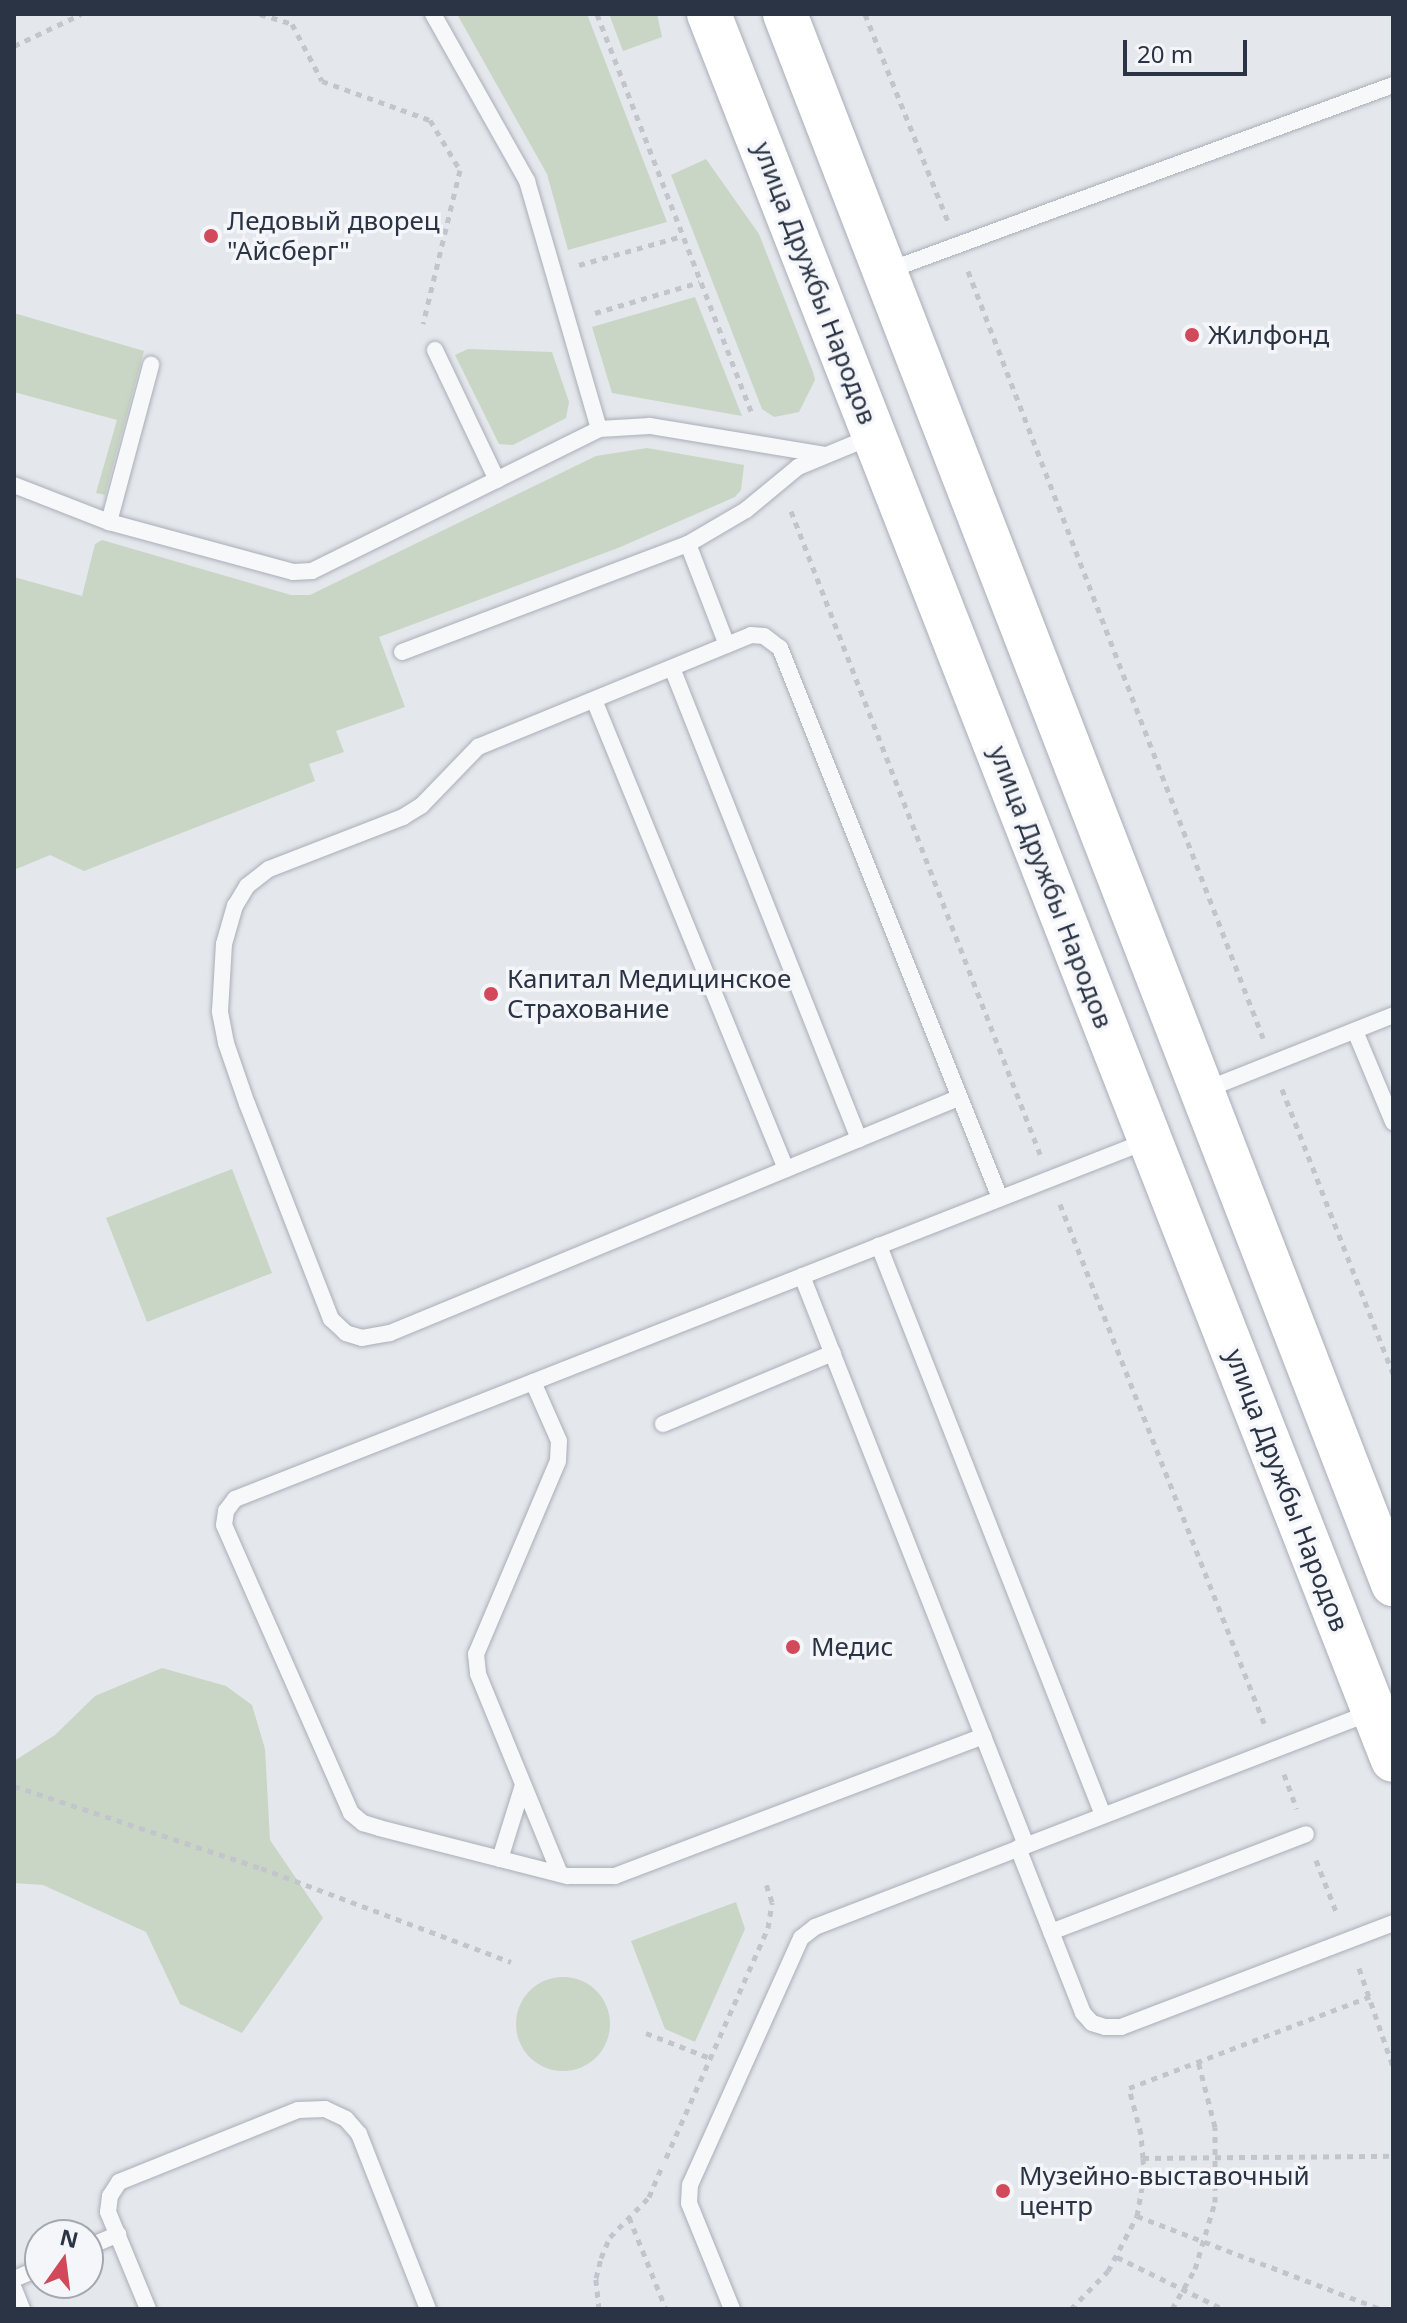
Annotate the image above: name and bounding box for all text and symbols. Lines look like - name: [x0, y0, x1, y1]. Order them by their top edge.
- scale bar: [1127, 24, 1251, 74]
- text: 20 m: [1137, 37, 1193, 70]
- street label: улица Дружбы Народов: [747, 137, 883, 429]
- place label: Ледовый дворец "Айсберг": [227, 205, 440, 266]
- marker: Ледовый дворец "Айсберг": [202, 227, 220, 245]
- place label: Жилфонд: [1208, 319, 1329, 351]
- marker: Жилфонд: [1183, 326, 1201, 344]
- street label: улица Дружбы Народов: [983, 741, 1119, 1033]
- place label: Капитал Медицинское Страхование: [507, 963, 791, 1024]
- marker: Капитал Медицинское Страхование: [482, 985, 500, 1003]
- street label: улица Дружбы Народов: [1219, 1344, 1355, 1636]
- place label: Медис: [811, 1631, 893, 1663]
- marker: Медис: [782, 1636, 804, 1658]
- place label: Музейно-выставочный центр: [1019, 2160, 1310, 2222]
- marker: Музейно-выставочный центр: [994, 2182, 1012, 2200]
- north arrow: [24, 2219, 104, 2299]
- text: N: [57, 2221, 82, 2254]

